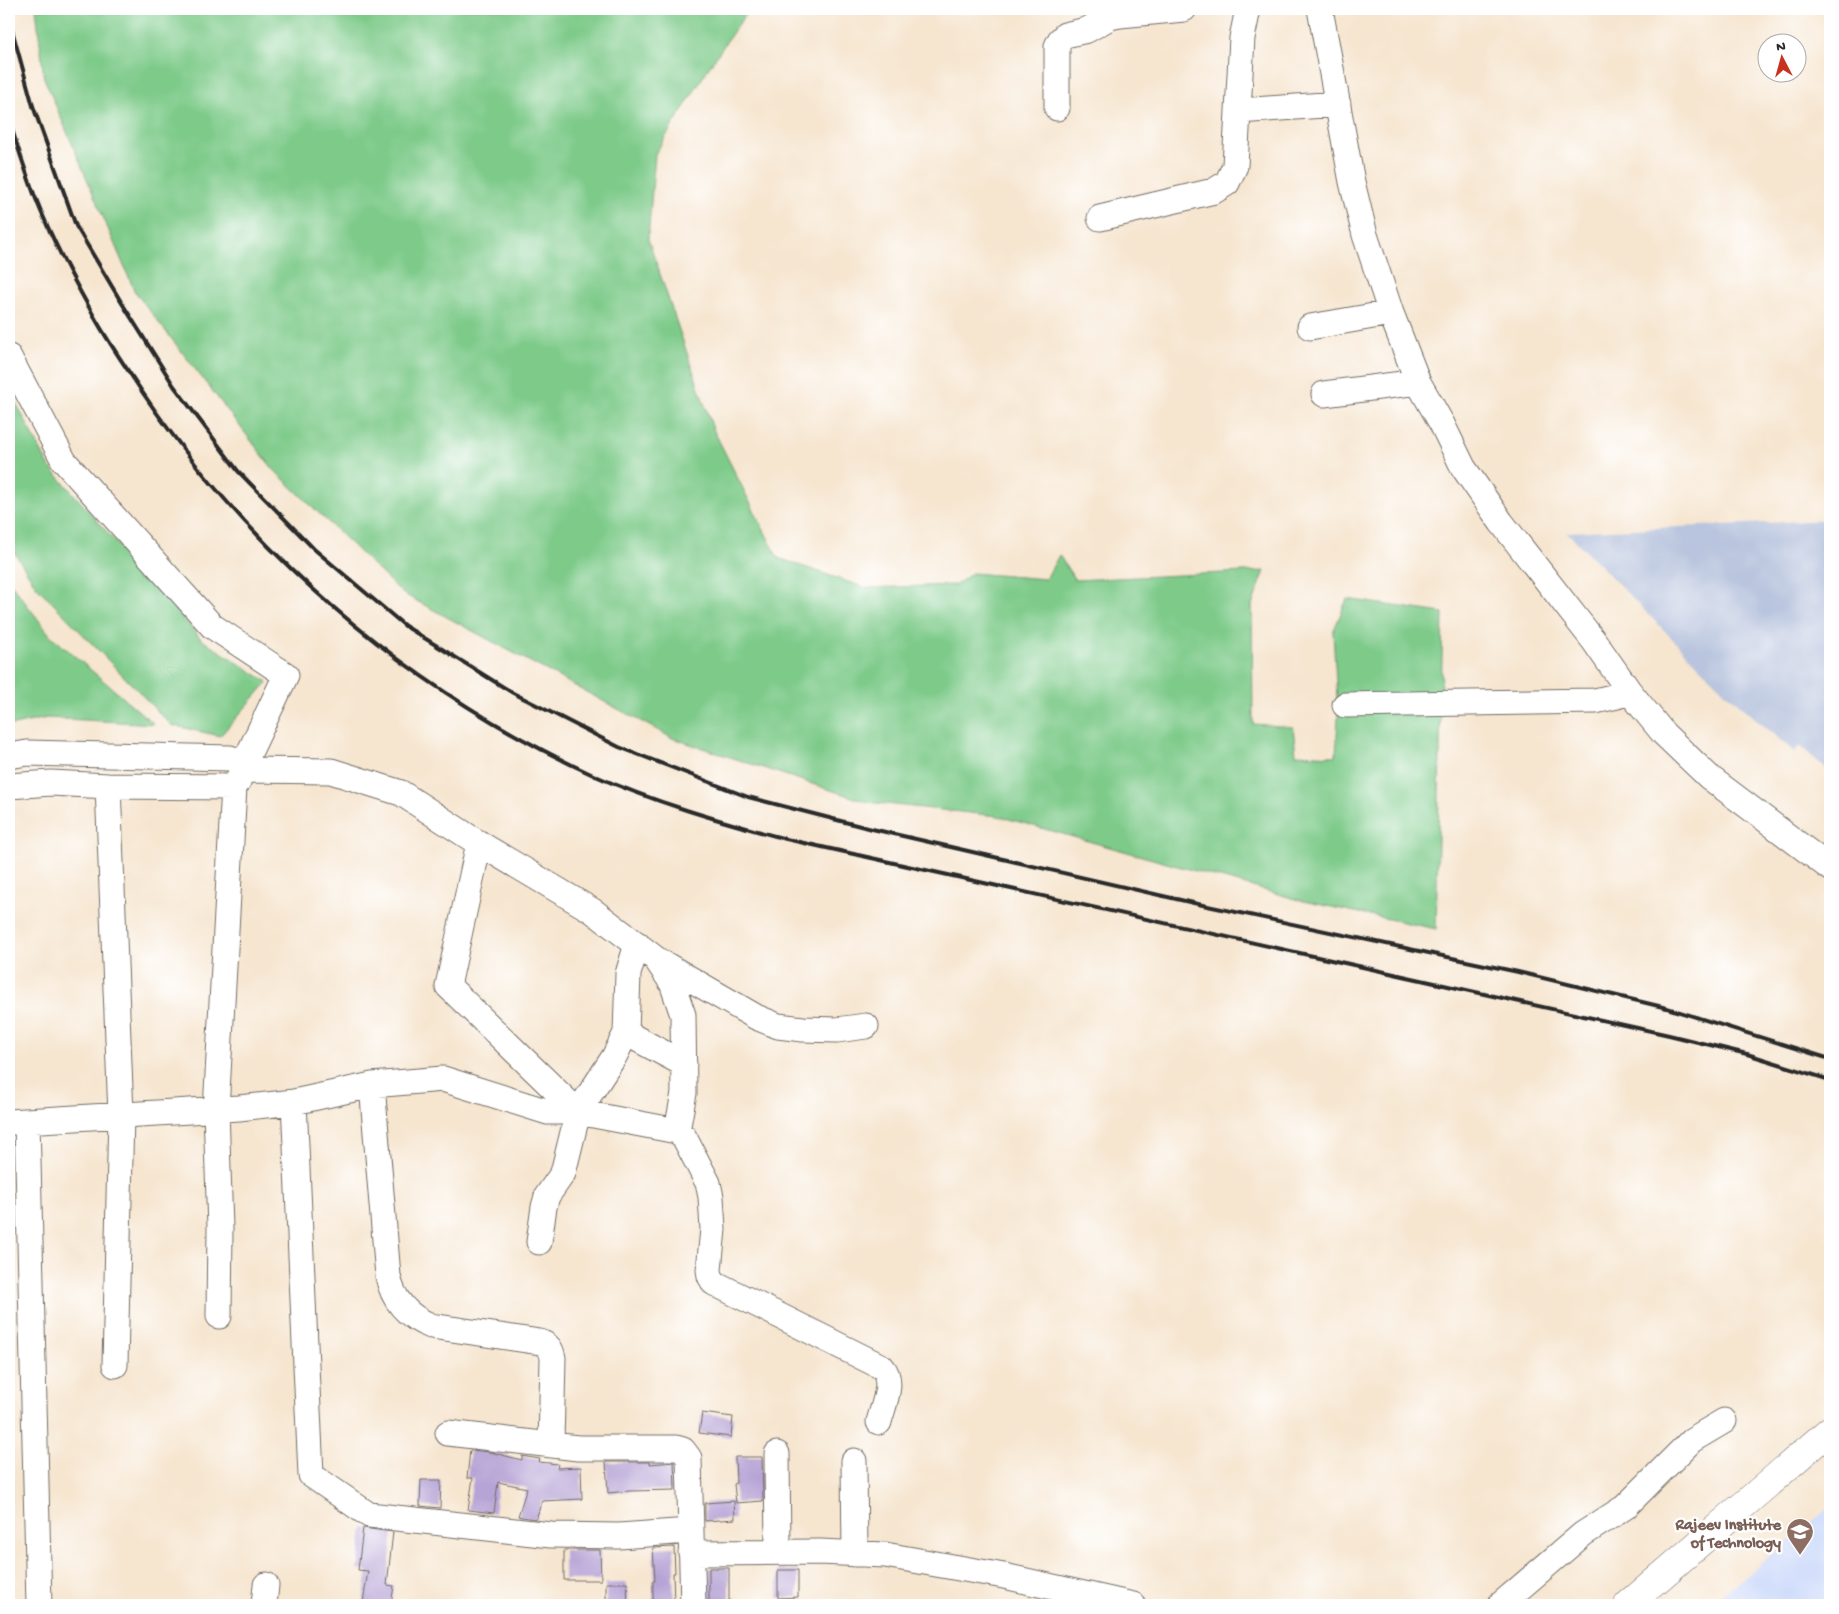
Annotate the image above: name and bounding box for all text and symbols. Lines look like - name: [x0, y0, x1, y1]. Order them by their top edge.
- north arrow: [1756, 32, 1806, 82]
- text: N: [1775, 39, 1786, 56]
- place label: Rajeev Institute of Technology: [1675, 1517, 1782, 1554]
- school or university icon: Rajeev Institute of Technology: [1785, 1517, 1815, 1556]

